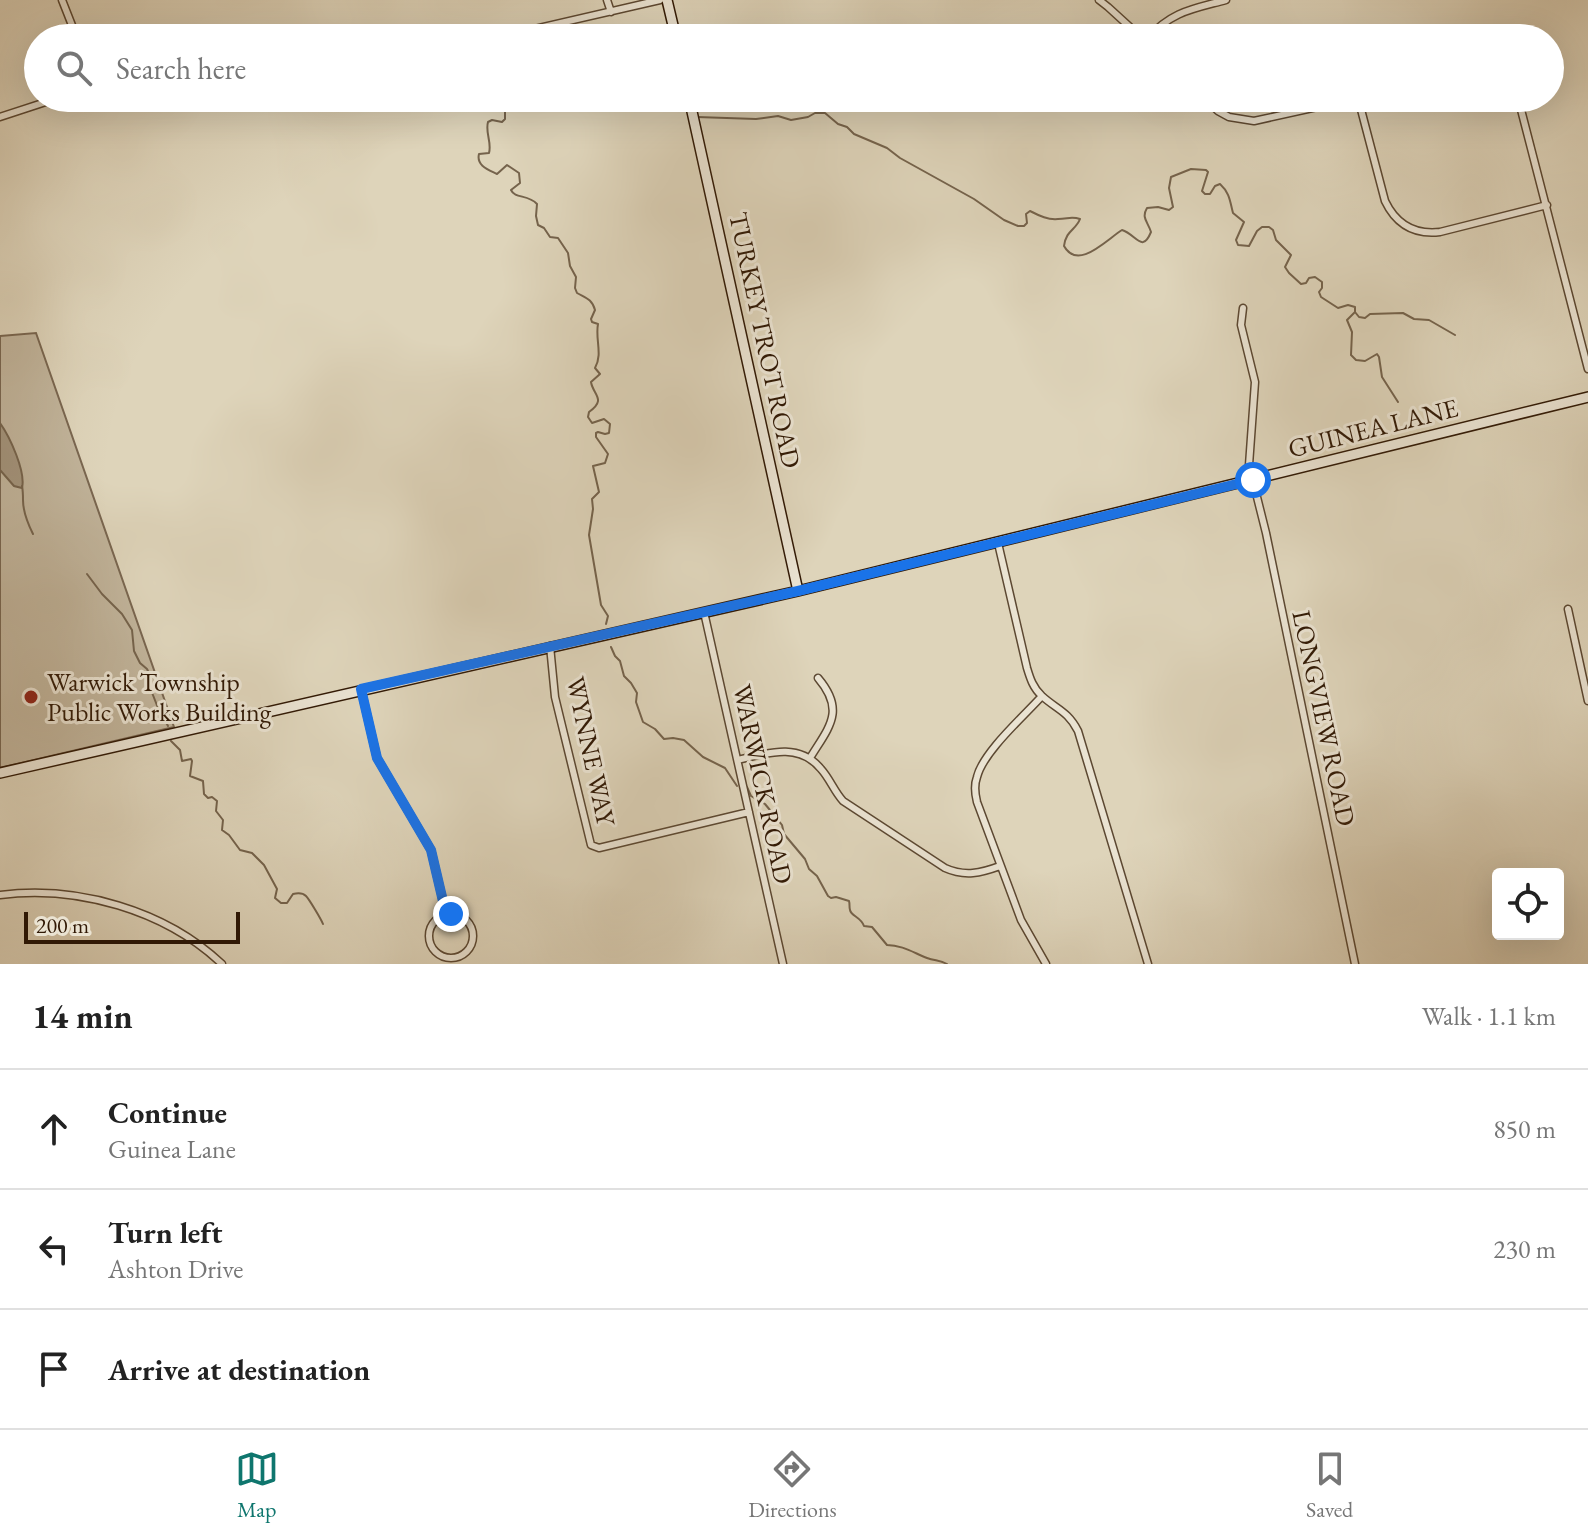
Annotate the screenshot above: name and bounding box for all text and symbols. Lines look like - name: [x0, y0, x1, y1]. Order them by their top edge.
- search box: [24, 24, 1564, 112]
- icon: search: [52, 46, 96, 90]
- text: Search here: [116, 49, 246, 88]
- street label: TURKEY TROT ROAD: [721, 209, 809, 471]
- street label: GUINEA LANE: [1285, 390, 1462, 466]
- route start: [1235, 462, 1271, 498]
- street label: LONGVIEW ROAD: [1285, 607, 1363, 829]
- place label: Warwick Township Public Works Building: [47, 665, 272, 729]
- street label: WYNNE WAY: [559, 673, 624, 831]
- street label: WARWICK ROAD: [725, 681, 801, 887]
- marker: Warwick Township Public Works Building: [22, 688, 40, 706]
- map controls: [1492, 868, 1564, 940]
- button: locate: [1492, 868, 1564, 940]
- route end: [433, 896, 469, 932]
- scale bar: [24, 908, 240, 944]
- text: 200 m: [36, 911, 89, 940]
- text: 14 min: [32, 994, 133, 1038]
- text: Walk · 1.1 km: [1422, 999, 1556, 1033]
- text: Continue: [108, 1093, 227, 1132]
- icon: ahead: [32, 1107, 76, 1151]
- text: 850 m: [1493, 1112, 1556, 1146]
- text: Guinea Lane: [108, 1132, 236, 1166]
- text: Turn left: [108, 1213, 222, 1252]
- icon: left: [32, 1227, 76, 1271]
- text: 230 m: [1493, 1232, 1556, 1266]
- text: Ashton Drive: [108, 1252, 243, 1286]
- icon: arrive: [32, 1347, 76, 1391]
- text: Arrive at destination: [108, 1350, 370, 1389]
- tab: Map: [235, 1447, 279, 1524]
- tab: Directions: [748, 1447, 837, 1524]
- tab: Saved: [1306, 1447, 1353, 1524]

